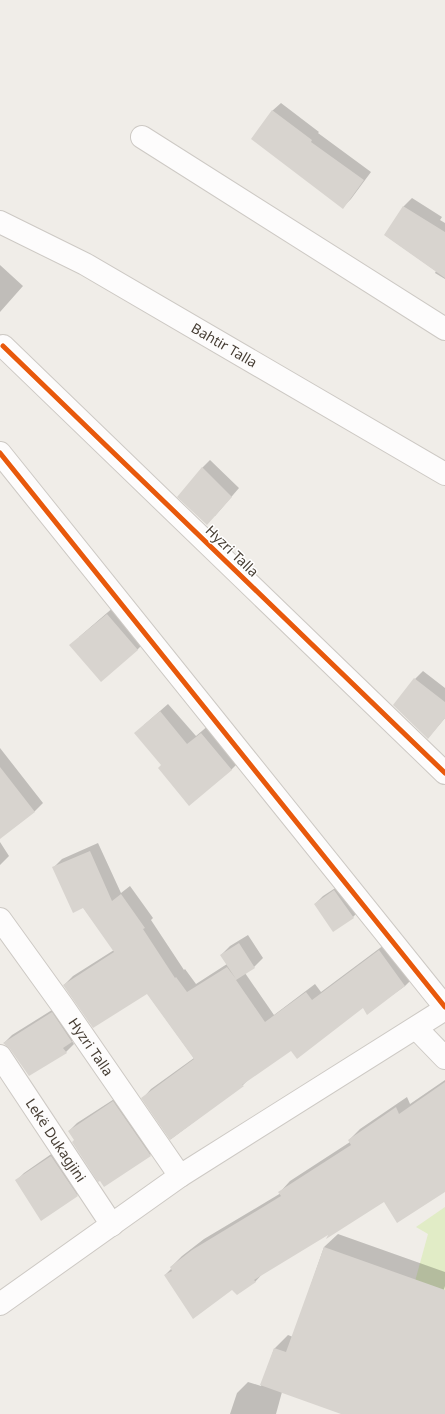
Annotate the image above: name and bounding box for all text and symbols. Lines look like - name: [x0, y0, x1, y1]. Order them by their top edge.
- street label: Bahtir Talla: [188, 318, 261, 371]
- street label: Hyzri Talla: [202, 521, 263, 581]
- street label: Hyzri Talla: [65, 1014, 118, 1080]
- street label: Lekë Dukagjini: [22, 1094, 91, 1185]

